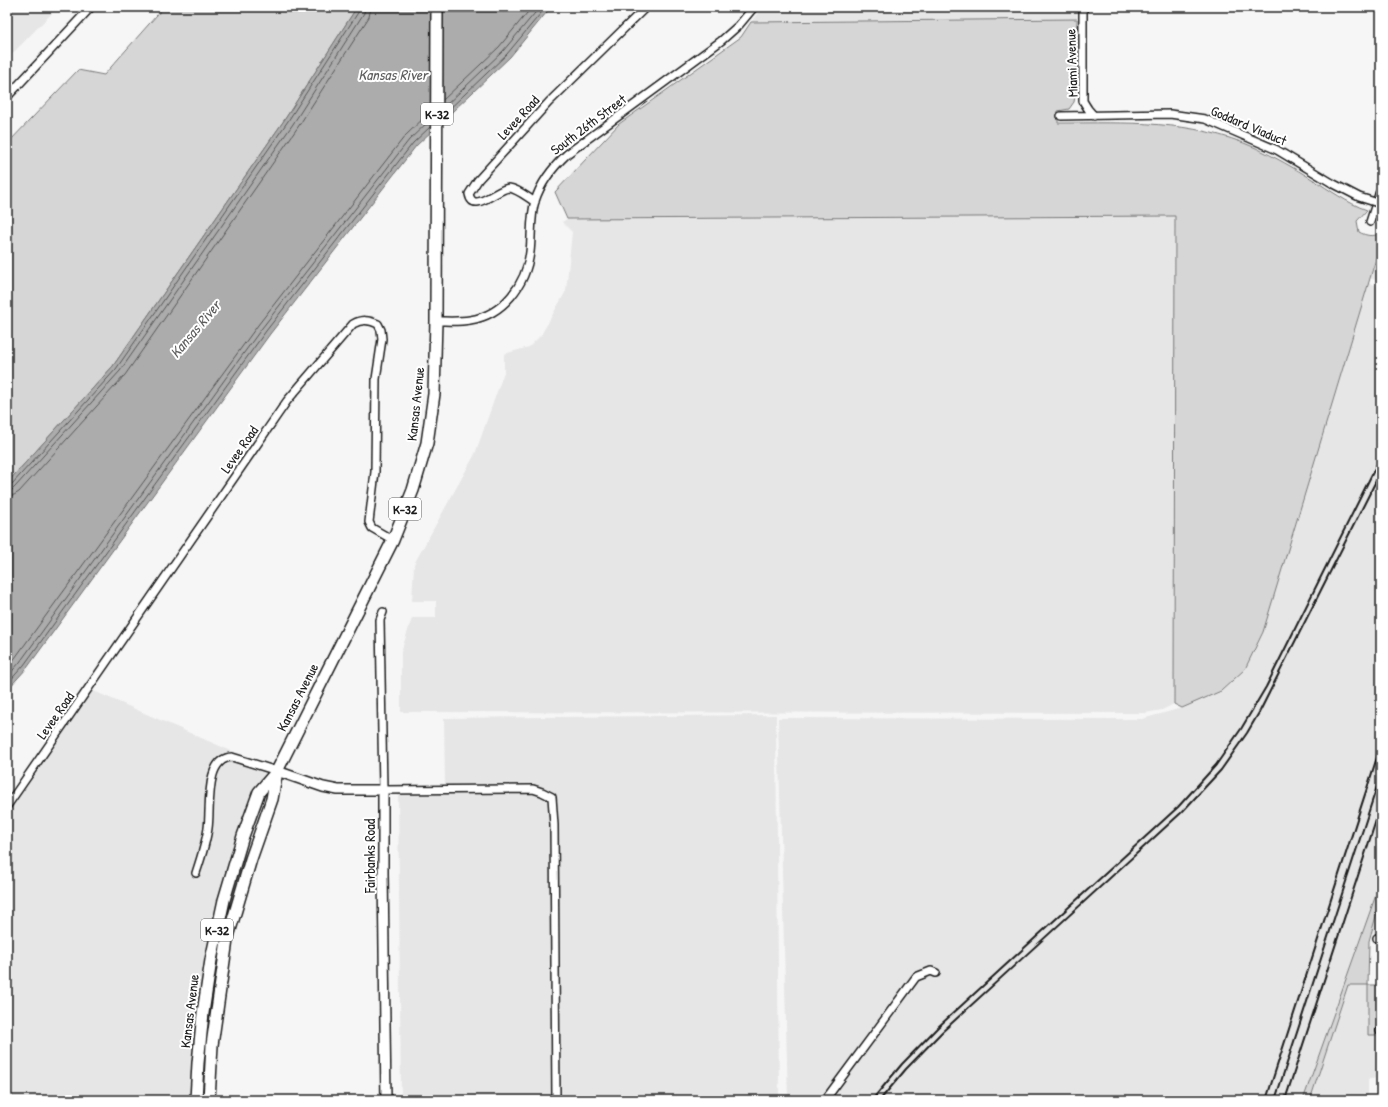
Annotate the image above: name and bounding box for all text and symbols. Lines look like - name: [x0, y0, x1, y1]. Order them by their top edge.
- street label: Miami Avenue: [1060, 28, 1082, 97]
- water label: Kansas River: [358, 64, 430, 85]
- street label: South 26th Street: [546, 89, 630, 159]
- street label: Levee Road: [493, 90, 544, 143]
- street label: Goddard Viaduct: [1208, 101, 1290, 150]
- road number: K-32: [421, 103, 453, 125]
- water label: Kansas River: [165, 294, 227, 362]
- street label: Kansas Avenue: [402, 366, 428, 442]
- street label: Levee Road: [216, 421, 262, 476]
- road number: K-32: [389, 498, 421, 520]
- street label: Kansas Avenue: [272, 659, 322, 734]
- street label: Levee Road: [32, 687, 78, 742]
- street label: Fairbanks Road: [360, 818, 379, 894]
- road number: K-32: [201, 919, 233, 941]
- street label: Kansas Avenue: [175, 973, 203, 1049]

